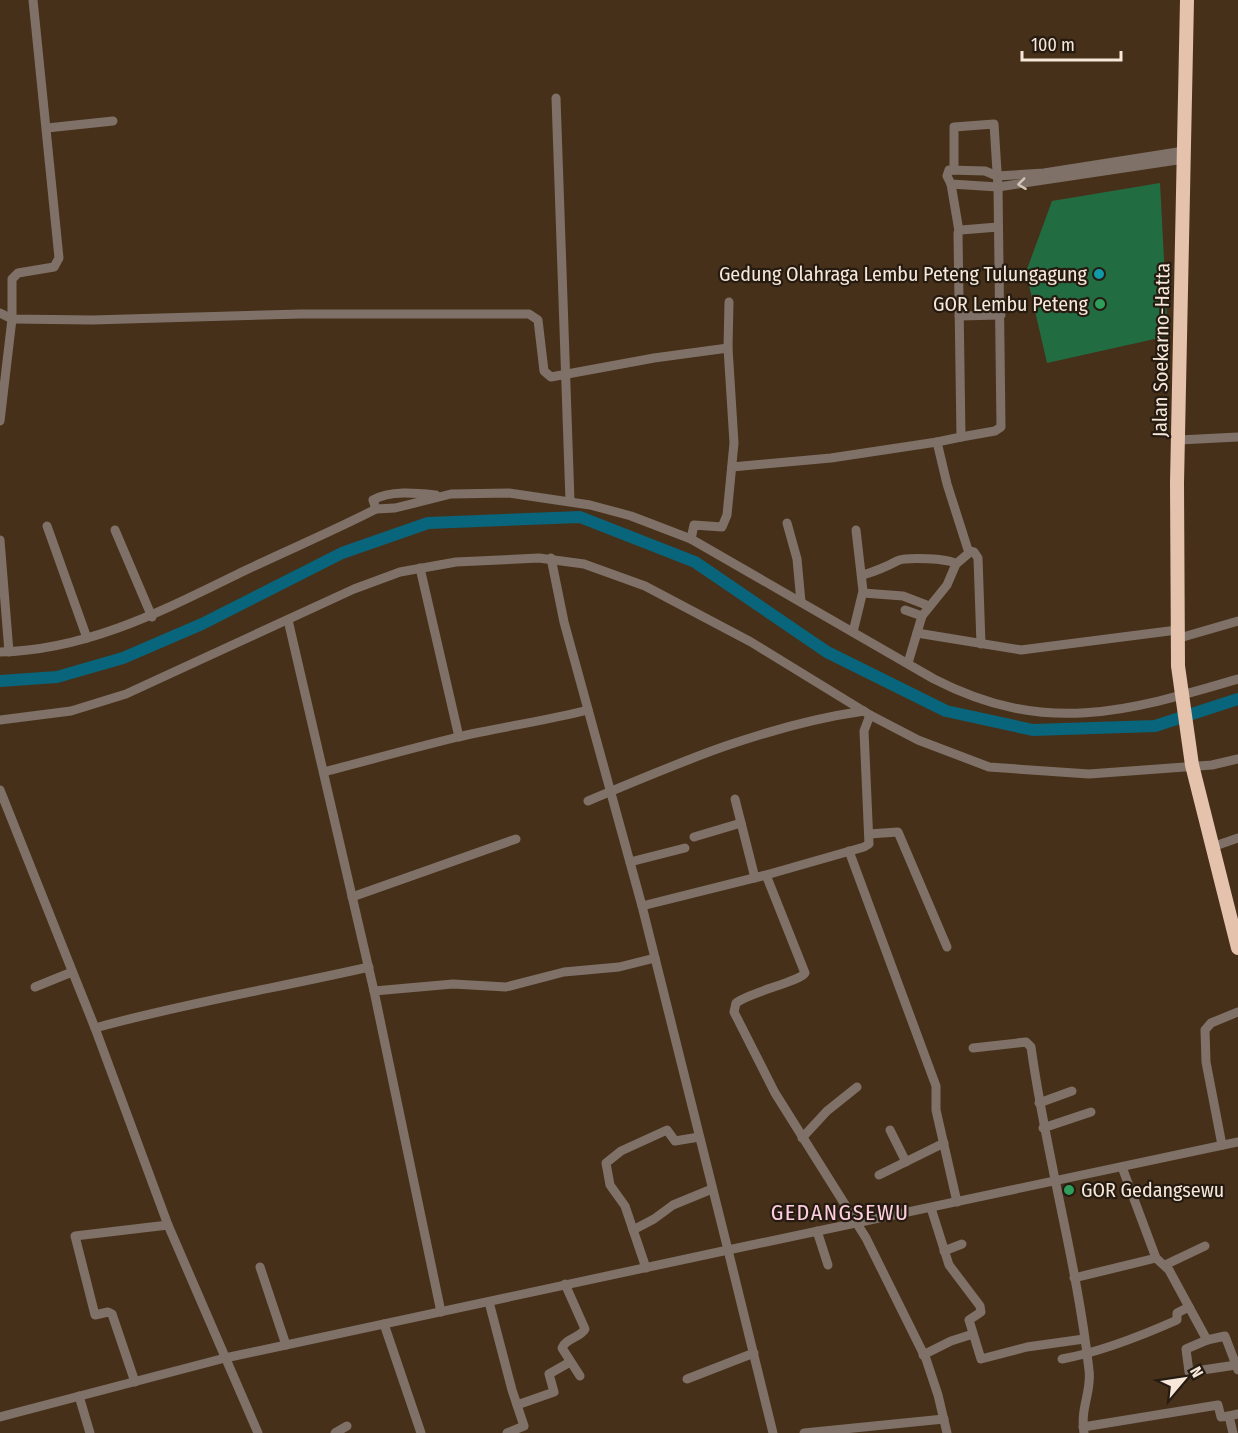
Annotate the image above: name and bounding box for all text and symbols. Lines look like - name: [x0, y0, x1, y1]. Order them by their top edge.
- scale bar: [1022, 24, 1121, 62]
- text: 100 m: [1031, 34, 1075, 56]
- one-way arrow: [1018, 177, 1027, 190]
- place label: Gedung Olahraga Lembu Peteng Tulungagung: [719, 262, 1088, 286]
- street label: Jalan Soekarno-Hatta: [1147, 263, 1175, 437]
- marker: Gedung Olahraga Lembu Peteng Tulungagung: [1092, 267, 1106, 281]
- place label: GOR Lembu Peteng: [933, 292, 1089, 316]
- marker: GOR Lembu Peteng: [1093, 297, 1107, 311]
- place label: GOR Gedangsewu: [1081, 1178, 1224, 1202]
- marker: GOR Gedangsewu: [1062, 1183, 1076, 1197]
- district label: GEDANGSEWU: [771, 1199, 909, 1226]
- north arrow: [1154, 1349, 1214, 1409]
- text: N: [1186, 1363, 1207, 1381]

